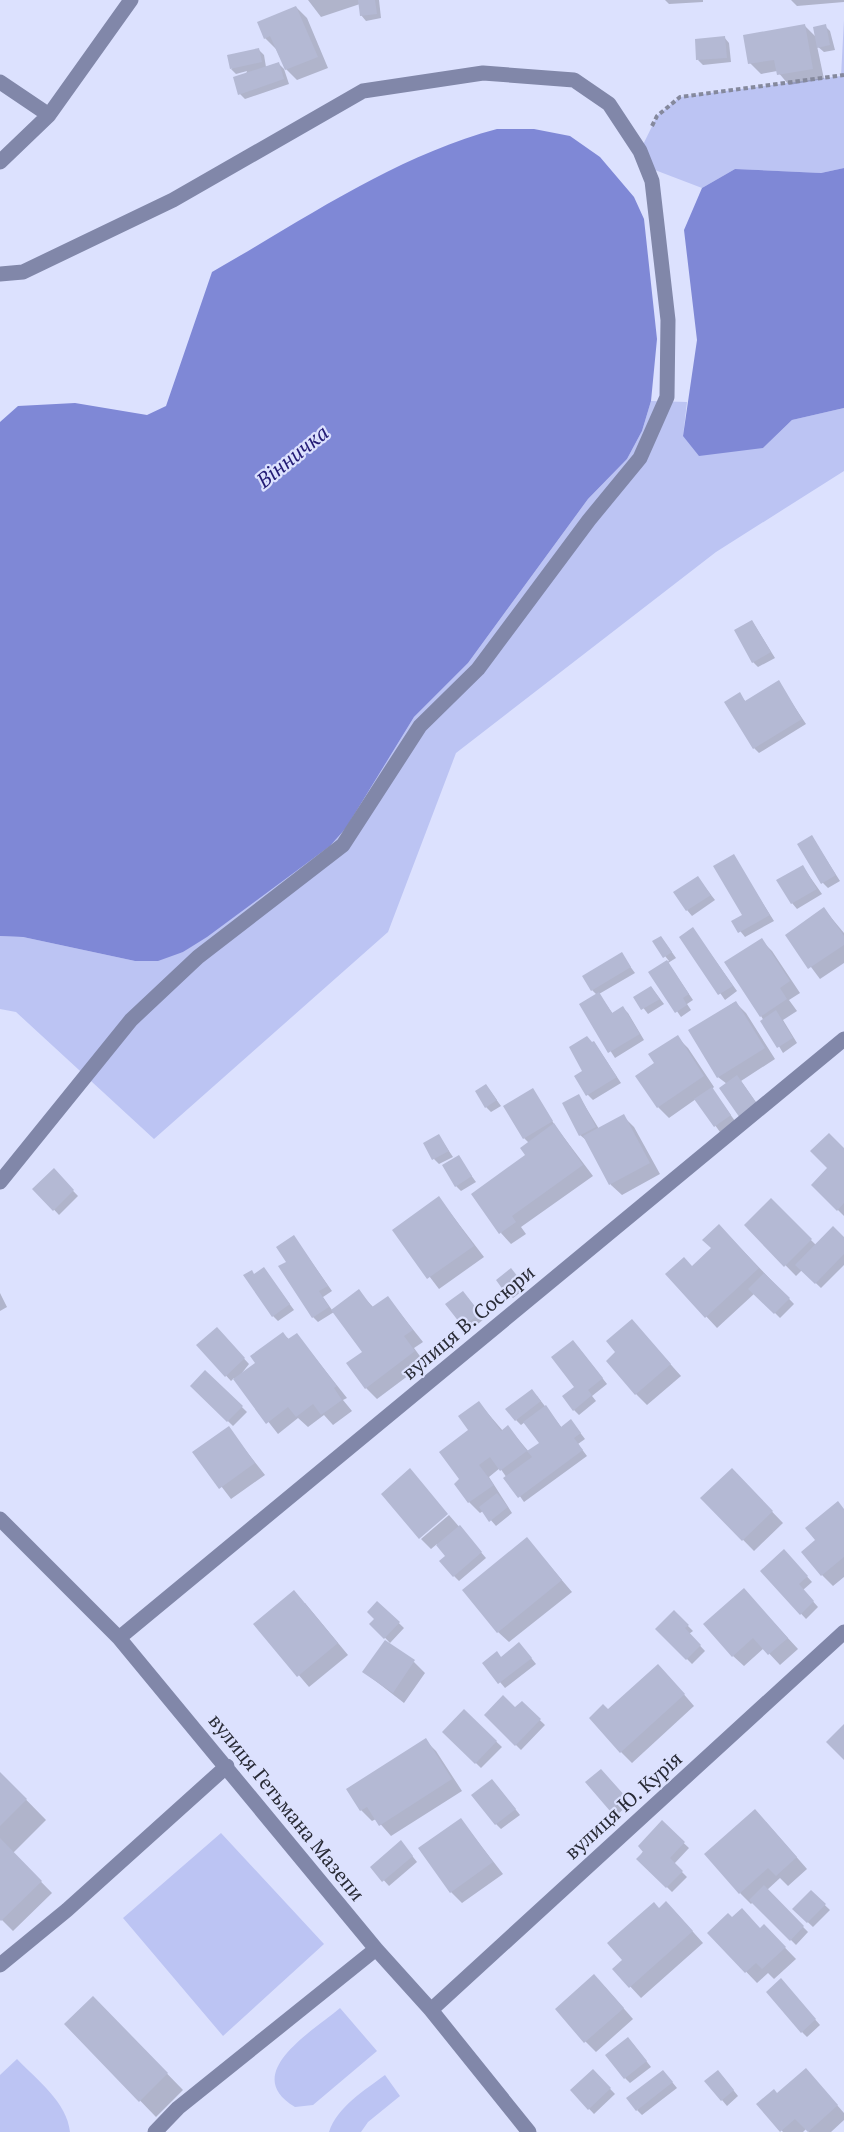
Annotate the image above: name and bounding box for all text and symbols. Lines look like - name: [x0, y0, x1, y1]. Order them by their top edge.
- water label: Вінничка: [249, 418, 334, 494]
- street label: вулиця В. Сосюри: [396, 1259, 540, 1385]
- street label: вулиця Гетьмана Мазепи: [203, 1708, 371, 1906]
- street label: вулиця Ю. Курія: [558, 1745, 688, 1865]

